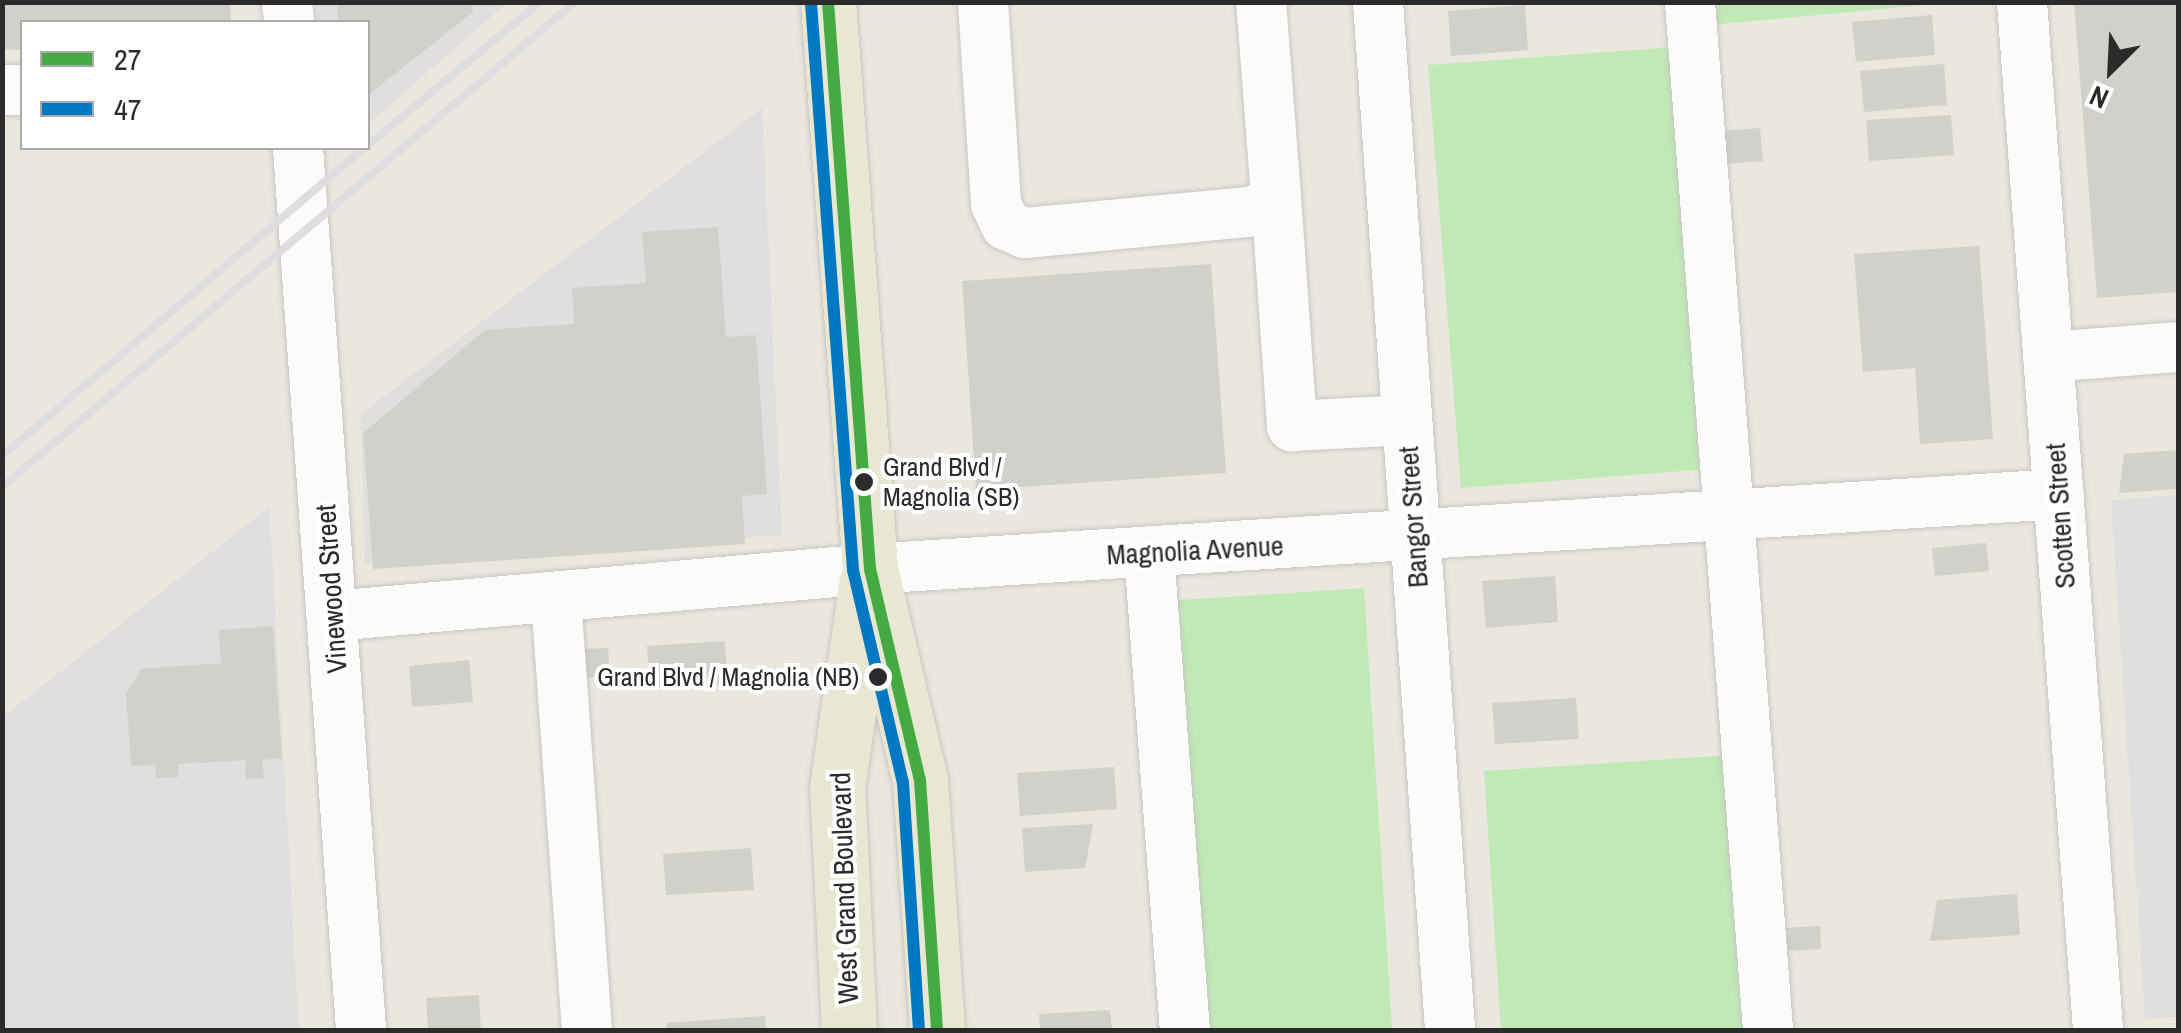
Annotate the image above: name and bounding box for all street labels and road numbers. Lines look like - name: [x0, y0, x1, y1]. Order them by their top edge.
- street label: Scotten Street: [2038, 442, 2082, 590]
- street label: Bangor Street: [1391, 445, 1435, 589]
- street label: Vinewood Street: [308, 503, 354, 675]
- street label: Magnolia Avenue: [1105, 529, 1285, 571]
- street label: West Grand Boulevard: [823, 772, 865, 1004]

